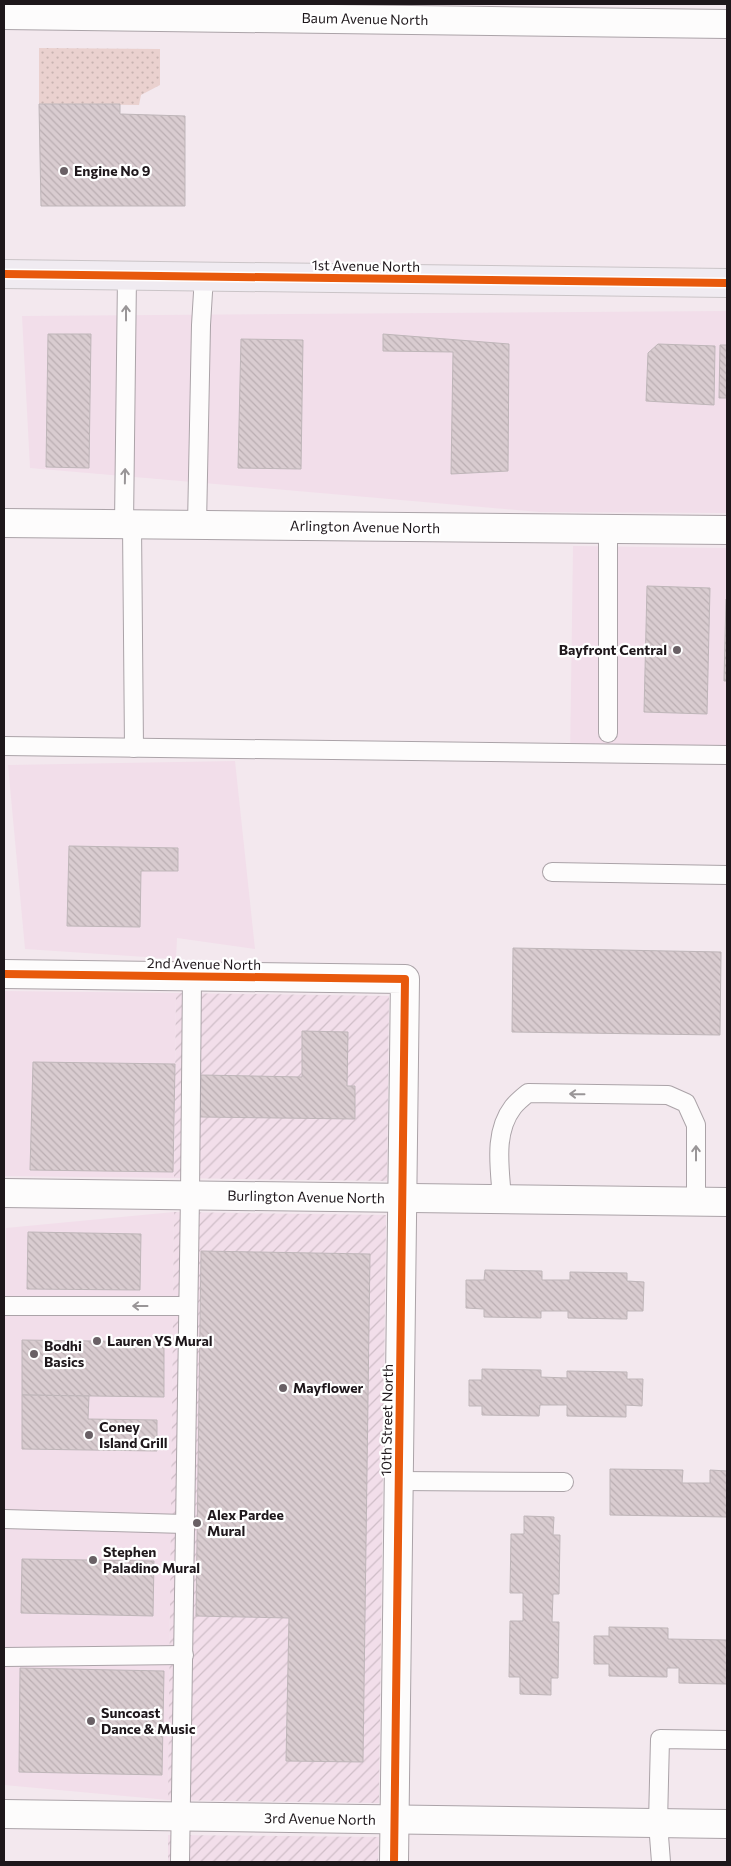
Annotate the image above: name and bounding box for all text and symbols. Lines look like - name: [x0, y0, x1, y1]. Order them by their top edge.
- street label: Baum Avenue North: [302, 9, 428, 28]
- place label: Engine No 9: [74, 162, 151, 179]
- marker: Engine No 9: [58, 165, 70, 177]
- street label: 1st Avenue North: [312, 256, 420, 275]
- one-way arrow: [122, 305, 131, 321]
- one-way arrow: [120, 468, 130, 484]
- street label: Arlington Avenue North: [290, 517, 440, 536]
- place label: Bayfront Central: [559, 641, 667, 658]
- marker: Bayfront Central: [671, 644, 683, 656]
- street label: 2nd Avenue North: [147, 954, 261, 973]
- one-way arrow: [569, 1089, 586, 1099]
- one-way arrow: [691, 1145, 701, 1161]
- street label: Burlington Avenue North: [227, 1187, 385, 1206]
- one-way arrow: [132, 1301, 148, 1311]
- place label: Lauren YS Mural: [107, 1332, 213, 1349]
- marker: Lauren YS Mural: [91, 1335, 103, 1347]
- place label: Bodhi Basics: [44, 1337, 85, 1370]
- marker: Bodhi Basics: [28, 1348, 40, 1360]
- street label: 10th Street North: [377, 1364, 396, 1476]
- place label: Mayflower: [293, 1379, 364, 1396]
- marker: Mayflower: [277, 1382, 289, 1394]
- place label: Coney Island Grill: [99, 1418, 168, 1451]
- marker: Coney Island Grill: [83, 1429, 95, 1441]
- place label: Alex Pardee Mural: [207, 1506, 284, 1539]
- marker: Alex Pardee Mural: [191, 1517, 203, 1529]
- place label: Stephen Paladino Mural: [103, 1543, 200, 1576]
- marker: Stephen Paladino Mural: [87, 1554, 99, 1566]
- place label: Suncoast Dance & Music: [101, 1704, 196, 1737]
- marker: Suncoast Dance & Music: [85, 1715, 97, 1727]
- street label: 3rd Avenue North: [264, 1809, 376, 1828]

